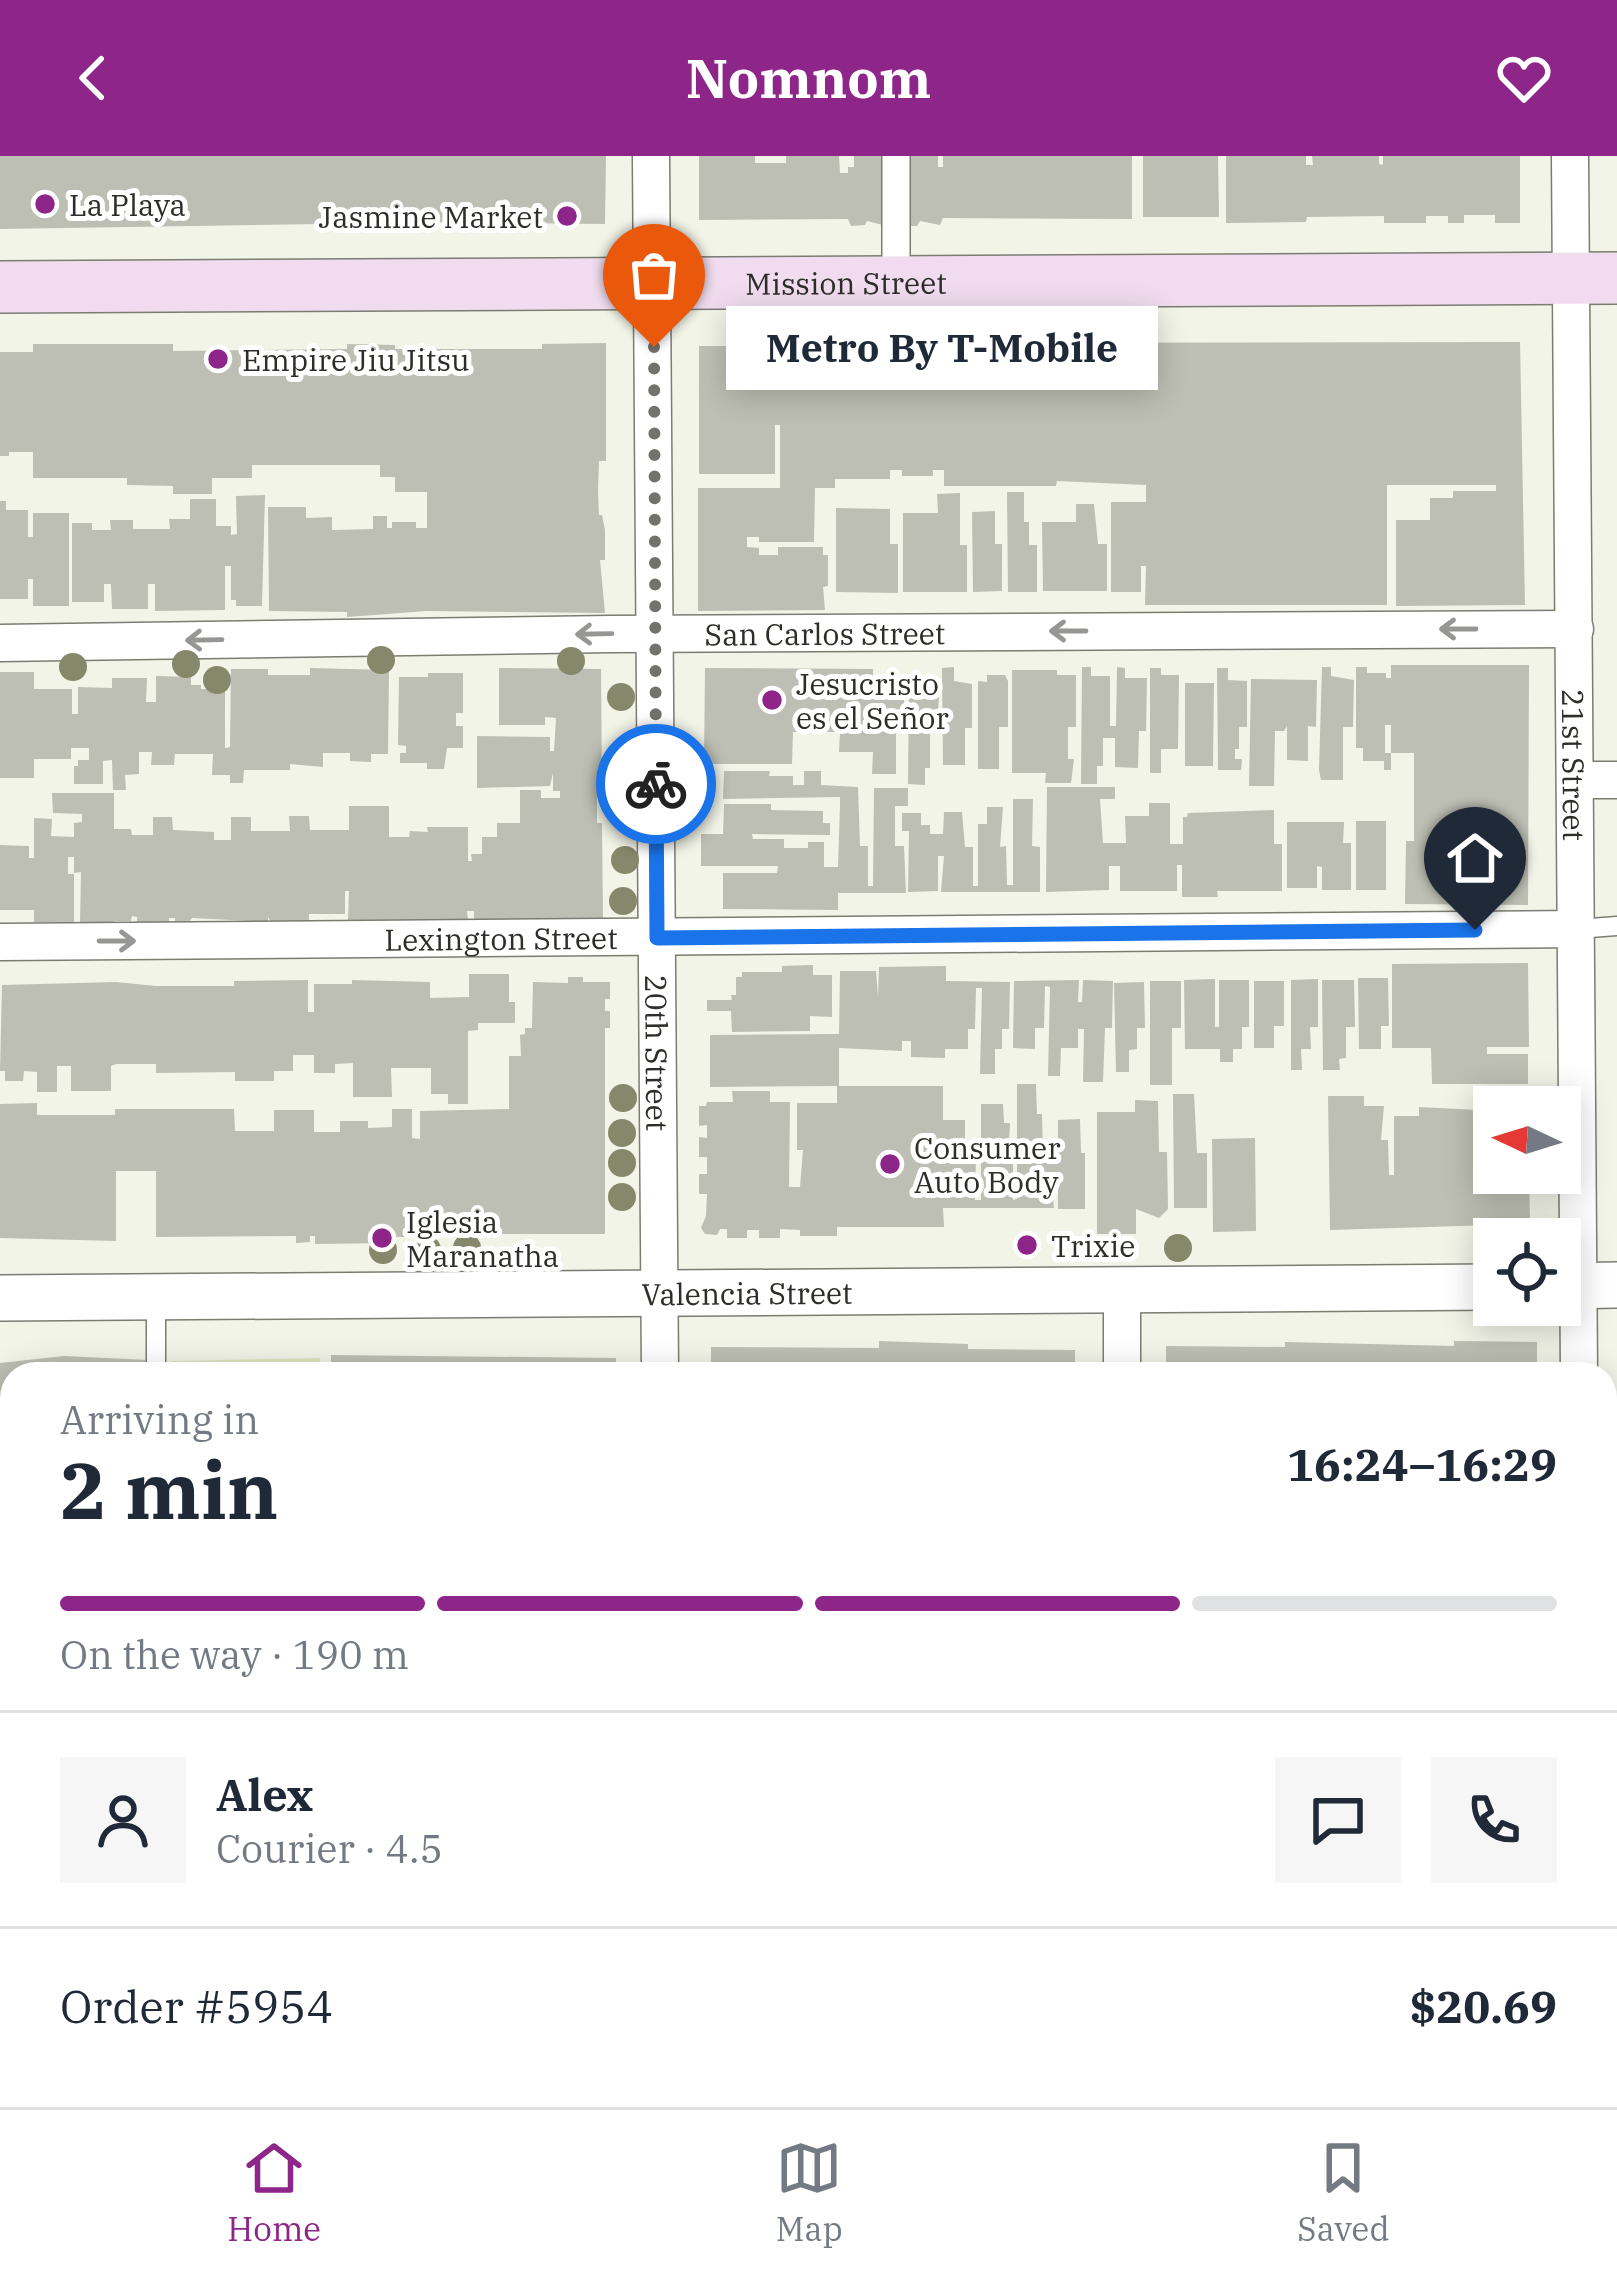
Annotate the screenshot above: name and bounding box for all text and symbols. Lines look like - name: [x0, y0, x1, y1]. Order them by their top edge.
- text: Nomnom: [686, 43, 931, 113]
- icon: back: [60, 45, 126, 111]
- icon: heart: [1491, 45, 1557, 111]
- place label: La Playa: [69, 185, 186, 224]
- marker: La Playa: [32, 191, 58, 217]
- place label: Jasmine Market: [319, 197, 543, 236]
- marker: Jasmine Market: [554, 203, 580, 229]
- pin: [603, 224, 705, 347]
- icon: bag: [621, 242, 687, 308]
- street label: Mission Street: [745, 262, 947, 302]
- callout: Metro By T-Mobile: [726, 305, 1158, 389]
- text: Metro By T-Mobile: [766, 322, 1118, 373]
- place label: Empire Jiu Jitsu: [242, 340, 470, 379]
- marker: Empire Jiu Jitsu: [205, 346, 231, 372]
- street label: San Carlos Street: [704, 613, 945, 653]
- one-way arrow: [1439, 618, 1478, 640]
- one-way arrow: [1049, 620, 1088, 642]
- one-way arrow: [575, 623, 614, 645]
- one-way arrow: [185, 628, 224, 651]
- place label: Jesucristo es el Señor: [796, 664, 949, 737]
- marker: Jesucristo es el Señor: [759, 687, 785, 713]
- street label: 21st Street: [1554, 689, 1595, 841]
- courier: [596, 724, 716, 844]
- icon: bike: [623, 751, 689, 817]
- pin: [1424, 807, 1526, 930]
- icon: home: [1442, 825, 1508, 891]
- street label: Lexington Street: [384, 917, 618, 958]
- one-way arrow: [97, 930, 136, 952]
- street label: 20th Street: [638, 975, 678, 1131]
- north arrow: [1473, 1086, 1581, 1194]
- map controls: [1473, 1086, 1581, 1326]
- place label: Consumer Auto Body: [914, 1128, 1060, 1201]
- marker: Consumer Auto Body: [877, 1151, 903, 1177]
- place label: Iglesia Maranatha: [406, 1202, 559, 1275]
- button: locate: [1473, 1218, 1581, 1326]
- marker: Iglesia Maranatha: [369, 1225, 395, 1251]
- place label: Trixie: [1051, 1226, 1135, 1265]
- marker: Trixie: [1014, 1232, 1040, 1258]
- street label: Valencia Street: [641, 1272, 853, 1313]
- text: Arriving in: [60, 1394, 259, 1445]
- text: 16:24–16:29: [1287, 1435, 1557, 1493]
- text: 2 min: [60, 1439, 278, 1540]
- text: On the way · 190 m: [60, 1629, 409, 1680]
- button: person: [60, 1757, 186, 1883]
- button: chat: [1275, 1757, 1401, 1883]
- button: phone: [1431, 1757, 1557, 1883]
- text: Alex: [216, 1765, 313, 1823]
- text: Courier · 4.5: [216, 1823, 443, 1874]
- text: Order #5954: [60, 1977, 333, 2035]
- text: $20.69: [1410, 1977, 1557, 2035]
- tab: Home: [227, 2135, 321, 2250]
- tab: Map: [776, 2135, 843, 2250]
- tab: Saved: [1297, 2135, 1390, 2250]

